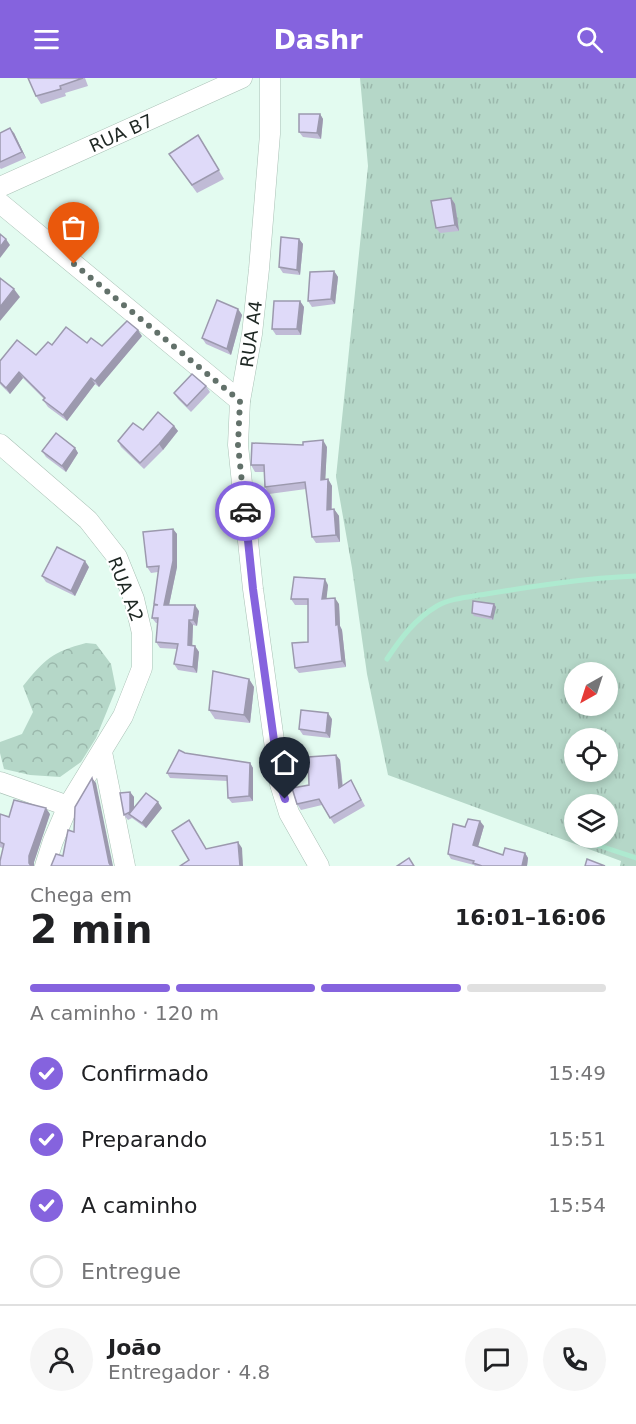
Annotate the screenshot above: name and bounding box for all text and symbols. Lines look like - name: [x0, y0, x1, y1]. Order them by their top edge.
- icon: menu: [30, 23, 63, 56]
- icon: search: [573, 23, 606, 56]
- text: Dashr: [273, 24, 363, 55]
- street label: RUA B7: [86, 110, 156, 156]
- pin: [48, 202, 99, 264]
- icon: bag: [57, 211, 90, 244]
- street label: RUA A4: [236, 299, 266, 369]
- courier: [215, 481, 275, 541]
- icon: car: [229, 495, 262, 528]
- street label: RUA A2: [104, 554, 148, 624]
- north arrow: [564, 662, 618, 716]
- map controls: [564, 662, 618, 848]
- button: locate: [564, 728, 618, 782]
- pin: [259, 737, 310, 799]
- icon: home: [268, 746, 301, 779]
- button: layers: [564, 794, 618, 848]
- text: Chega em: [30, 883, 132, 907]
- text: 16:01–16:06: [455, 905, 606, 930]
- text: 2 min: [30, 907, 152, 952]
- text: A caminho · 120 m: [30, 1001, 219, 1025]
- icon: check: [30, 1057, 63, 1090]
- text: Confirmado: [81, 1061, 209, 1086]
- text: 15:49: [548, 1061, 606, 1085]
- icon: check: [30, 1123, 63, 1156]
- text: Preparando: [81, 1127, 207, 1152]
- text: 15:51: [548, 1127, 606, 1151]
- icon: check: [30, 1189, 63, 1222]
- text: A caminho: [81, 1193, 198, 1218]
- text: 15:54: [548, 1193, 606, 1217]
- text: Entregue: [81, 1259, 181, 1284]
- button: person: [30, 1328, 93, 1391]
- button: chat: [465, 1328, 528, 1391]
- button: phone: [543, 1328, 606, 1391]
- text: João: [108, 1335, 161, 1360]
- text: Entregador · 4.8: [108, 1360, 270, 1384]

